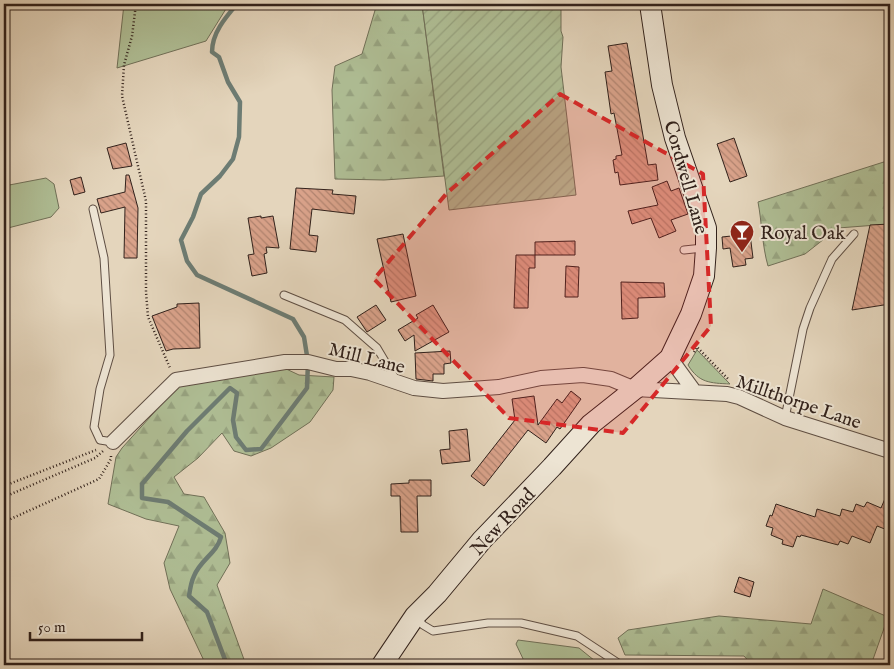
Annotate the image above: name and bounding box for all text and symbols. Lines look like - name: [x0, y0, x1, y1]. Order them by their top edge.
- street label: Cordwell Lane: [657, 118, 713, 237]
- bar icon: Royal Oak: [729, 219, 755, 253]
- place label: Royal Oak: [760, 222, 846, 246]
- street label: Mill Lane: [326, 338, 408, 380]
- street label: Millthorpe Lane: [733, 370, 864, 436]
- street label: New Road: [466, 483, 542, 561]
- scale bar: [30, 609, 142, 641]
- text: 50 m: [38, 618, 66, 637]

